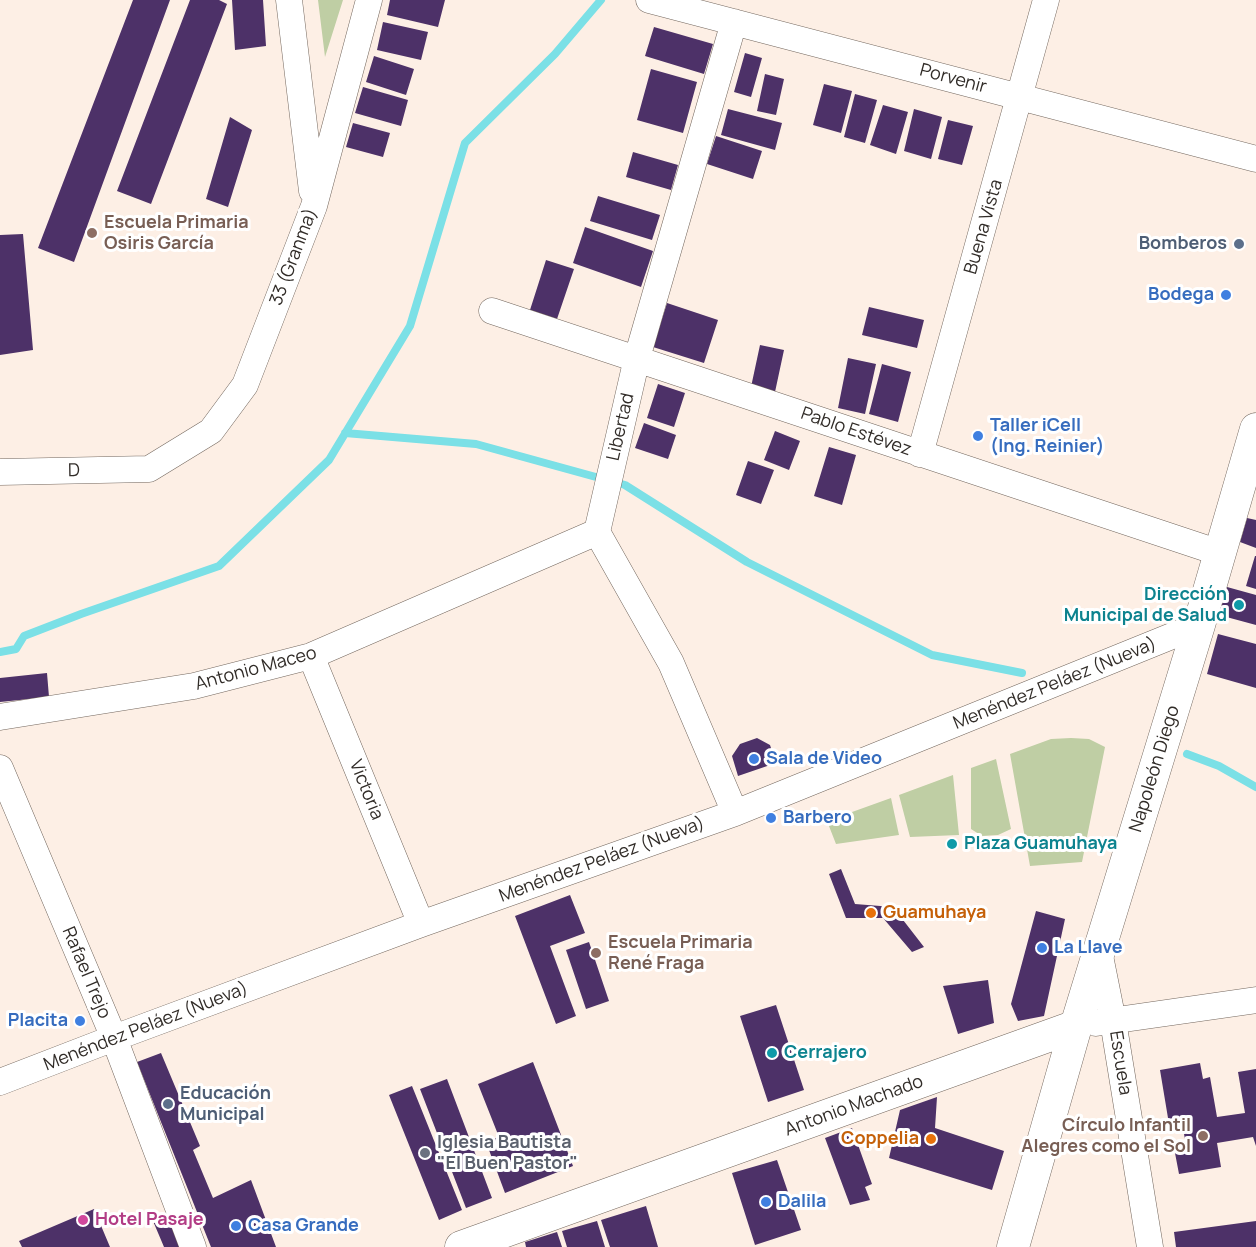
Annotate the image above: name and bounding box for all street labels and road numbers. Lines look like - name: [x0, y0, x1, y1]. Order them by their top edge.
- street label: Porvenir: [917, 60, 989, 98]
- street label: Buena Vista: [960, 177, 1008, 277]
- street label: 33 (Granma): [266, 205, 322, 309]
- street label: Libertad: [603, 391, 639, 463]
- street label: Pablo Estévez: [798, 403, 914, 461]
- street label: D: [68, 460, 80, 482]
- street label: Menéndez Peláez (Nueva): [950, 633, 1160, 735]
- street label: Antonio Maceo: [193, 642, 319, 696]
- street label: Napoleón Diego: [1125, 703, 1185, 835]
- street label: Victoria: [344, 757, 388, 823]
- street label: Menéndez Peláez (Nueva): [496, 813, 708, 907]
- street label: Rafael Trejo: [57, 924, 115, 1022]
- street label: Menéndez Peláez (Nueva): [41, 978, 251, 1076]
- street label: Escuela: [1104, 1029, 1136, 1097]
- street label: Antonio Machado: [782, 1071, 926, 1141]

